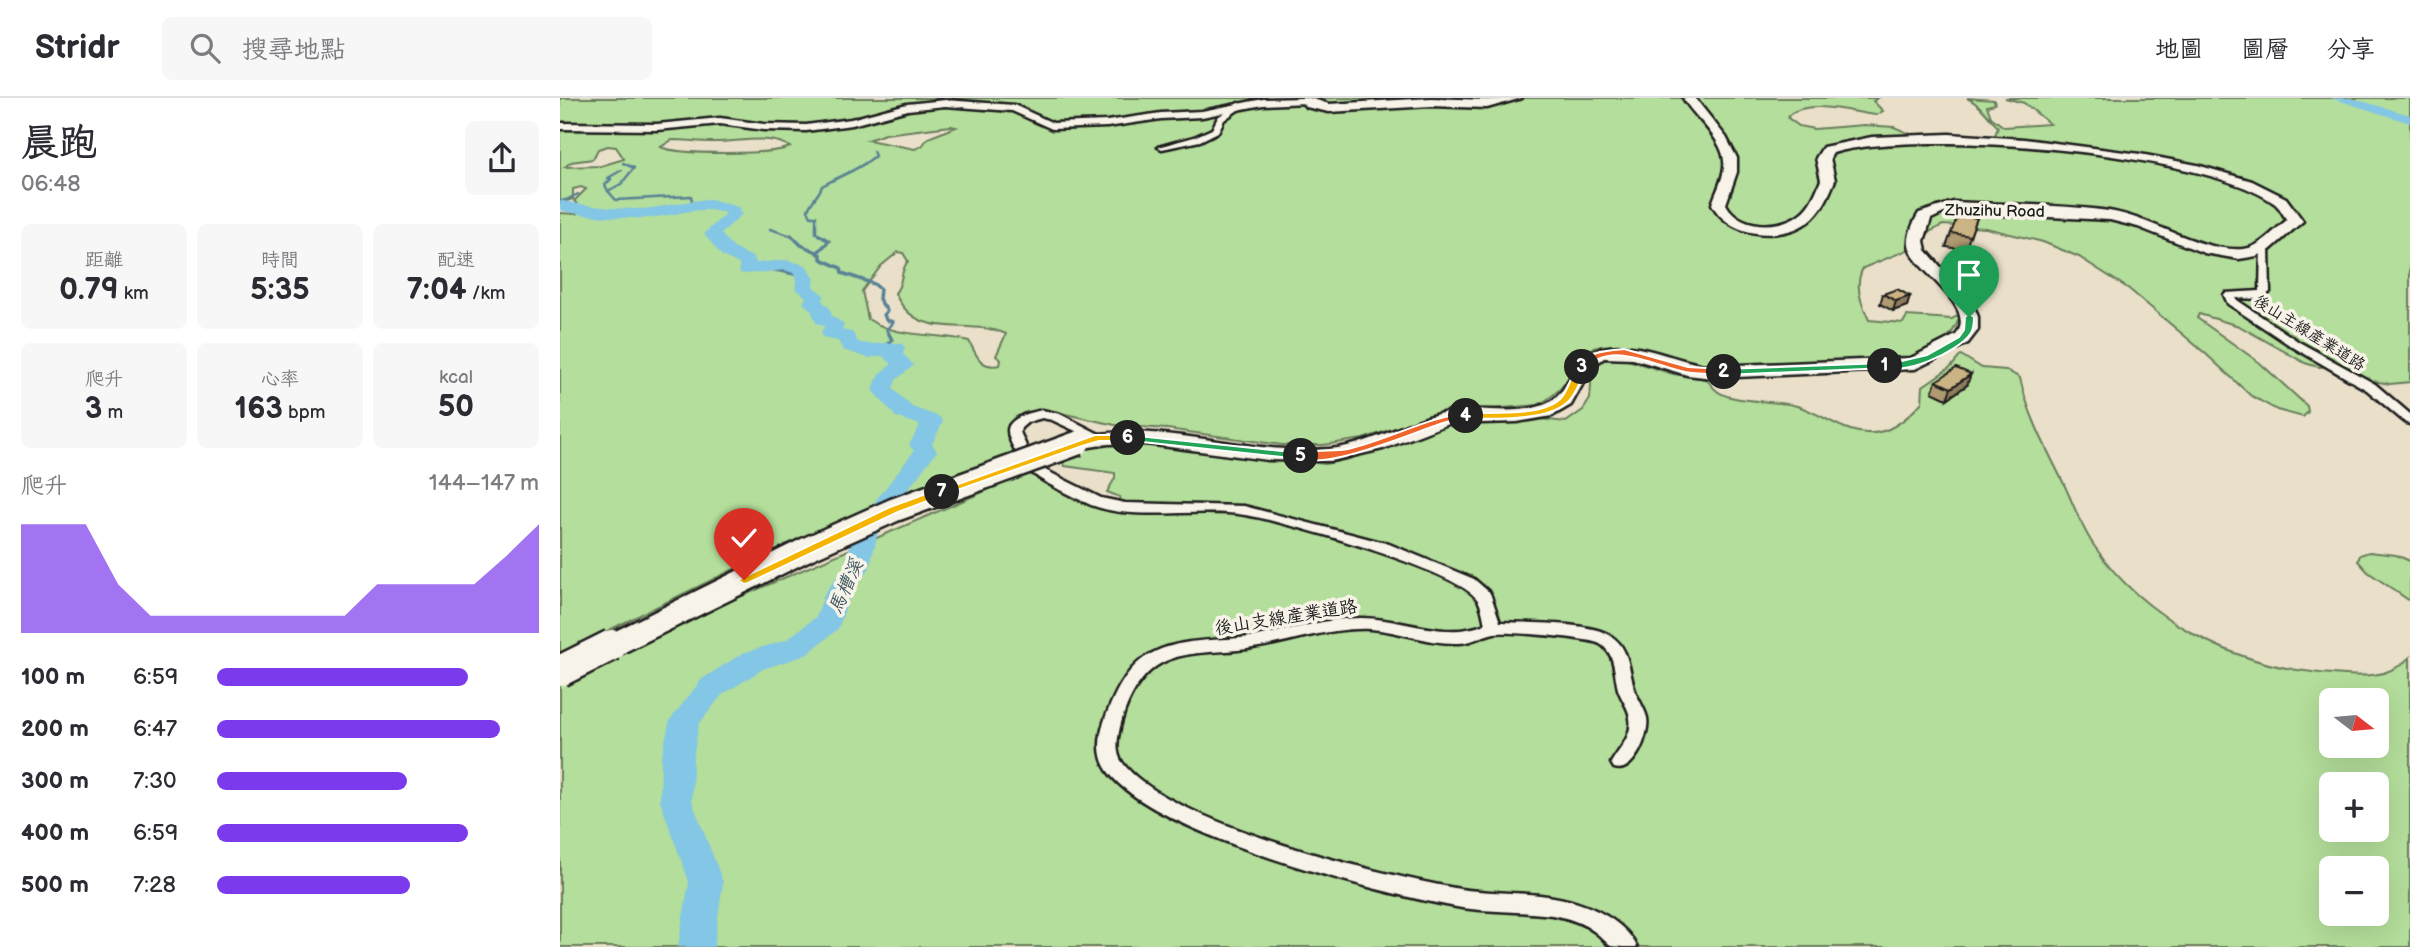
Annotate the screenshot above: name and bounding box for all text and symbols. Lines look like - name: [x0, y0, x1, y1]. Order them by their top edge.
- search box: [162, 17, 652, 80]
- text: Stridr: [35, 28, 120, 68]
- icon: search: [186, 29, 224, 67]
- text: 搜尋地點: [242, 35, 346, 66]
- text: 地圖: [2155, 35, 2203, 64]
- text: 圖層: [2241, 35, 2289, 64]
- text: 分享: [2327, 35, 2375, 64]
- text: 晨跑: [21, 121, 97, 166]
- button: share: [465, 121, 539, 195]
- text: 06:48: [21, 170, 81, 198]
- street label: Zhuzihu Road: [1944, 201, 2045, 222]
- pin: [1939, 245, 1999, 317]
- text: 距離: [85, 249, 123, 272]
- text: 時間: [261, 249, 299, 272]
- text: 配速: [437, 249, 475, 272]
- icon: arrive: [1950, 256, 1988, 294]
- text: 0.79: [59, 272, 119, 308]
- text: 5:35: [250, 272, 310, 308]
- text: 7:04: [407, 272, 467, 308]
- text: km: [119, 282, 149, 305]
- text: /km: [467, 282, 505, 305]
- street label: 後山主線產業道路: [2250, 291, 2369, 375]
- pin: 1: [1868, 348, 1902, 384]
- pin: 3: [1564, 350, 1600, 384]
- pin: 2: [1706, 354, 1742, 390]
- text: 1: [1881, 354, 1889, 377]
- text: 3: [1576, 355, 1587, 378]
- text: 2: [1718, 360, 1729, 383]
- text: kcal: [439, 366, 473, 389]
- text: 爬升: [85, 368, 123, 391]
- text: 心率: [261, 368, 299, 391]
- text: 50: [438, 389, 474, 425]
- text: 3: [85, 391, 102, 427]
- text: 163: [235, 391, 283, 427]
- pin: 4: [1448, 398, 1483, 434]
- text: m: [102, 401, 123, 424]
- text: bpm: [283, 401, 325, 424]
- text: 4: [1460, 404, 1471, 427]
- pin: 6: [1110, 420, 1146, 456]
- text: 6: [1122, 426, 1133, 449]
- pin: 5: [1284, 438, 1318, 474]
- text: 5: [1295, 444, 1306, 467]
- text: 144–147 m: [429, 469, 539, 497]
- text: 爬升: [21, 472, 67, 500]
- pin: 7: [924, 474, 960, 510]
- text: 7: [936, 480, 947, 503]
- pin: [714, 508, 774, 580]
- icon: check: [725, 519, 763, 557]
- water label: 馬槽溪: [824, 555, 869, 617]
- street label: 後山支線產業道路: [1213, 596, 1359, 639]
- text: 100 m: [21, 663, 85, 691]
- text: 6:59: [133, 663, 178, 691]
- north arrow: [2319, 688, 2389, 758]
- map controls: [2319, 688, 2389, 926]
- text: 200 m: [21, 715, 89, 743]
- text: 6:47: [133, 715, 177, 743]
- text: 300 m: [21, 767, 89, 795]
- text: 7:30: [133, 767, 177, 795]
- button: +: [2319, 772, 2389, 842]
- text: 400 m: [21, 819, 89, 847]
- text: 6:59: [133, 819, 178, 847]
- button: −: [2319, 856, 2389, 926]
- text: 500 m: [21, 871, 89, 899]
- text: 7:28: [133, 871, 176, 899]

